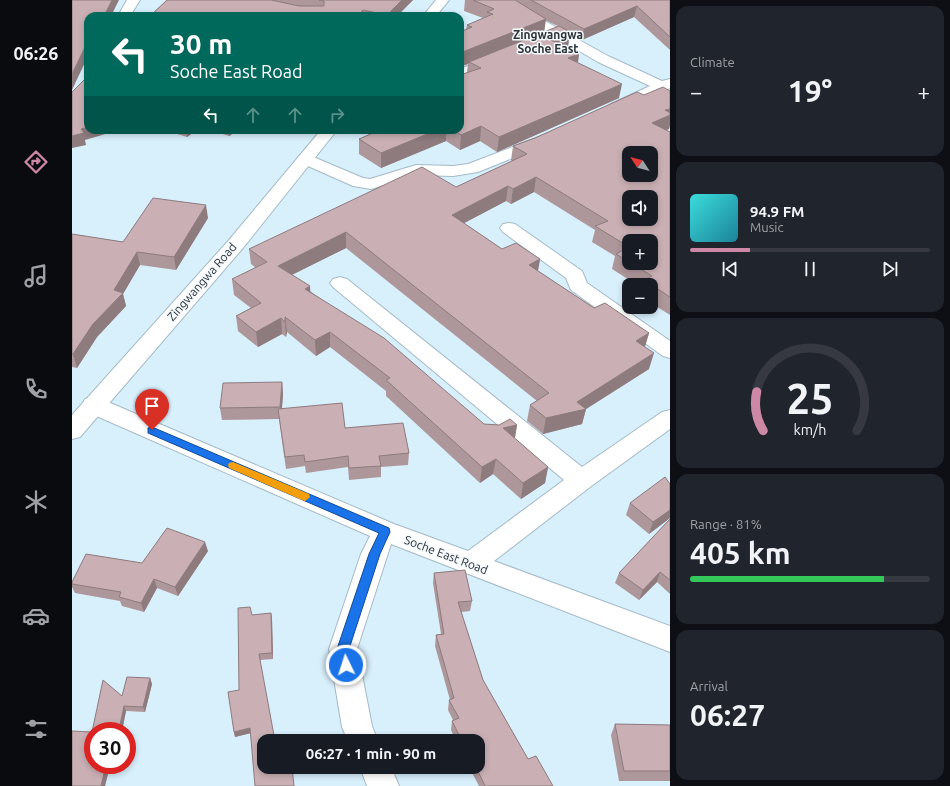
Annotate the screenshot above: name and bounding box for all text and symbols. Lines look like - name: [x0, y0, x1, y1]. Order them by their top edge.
- icon: left: [104, 28, 156, 80]
- text: 30 m: [170, 28, 232, 59]
- district label: Zingwangwa Soche East: [513, 28, 583, 55]
- text: 06:26: [13, 43, 59, 63]
- text: Climate: [690, 55, 735, 69]
- text: Soche East Road: [170, 61, 303, 81]
- text: 19°: [788, 74, 832, 108]
- text: −: [690, 79, 702, 104]
- text: +: [918, 79, 930, 104]
- icon: left: [200, 104, 222, 126]
- icon: ahead: [242, 104, 264, 126]
- icon: ahead: [284, 104, 306, 126]
- icon: right: [326, 104, 348, 126]
- north arrow: [622, 146, 658, 182]
- map controls: [622, 146, 658, 314]
- icon: directions: [22, 148, 50, 176]
- button: sound: [622, 190, 658, 226]
- text: 94.9 FM: [750, 203, 804, 220]
- text: Music: [750, 220, 784, 234]
- button: +: [622, 234, 658, 270]
- street label: Zingwangwa Road: [164, 240, 239, 323]
- icon: previous: [719, 258, 741, 280]
- icon: pause: [799, 258, 821, 280]
- icon: next: [879, 258, 901, 280]
- icon: music: [22, 262, 50, 290]
- button: −: [622, 278, 658, 314]
- icon: phone: [22, 375, 50, 403]
- text: 25: [787, 375, 833, 422]
- pin: [135, 389, 169, 430]
- icon: arrive: [141, 395, 163, 417]
- text: km/h: [794, 422, 826, 438]
- icon: climate: [22, 488, 50, 516]
- text: Range · 81%: [690, 517, 762, 531]
- street label: Soche East Road: [403, 533, 490, 576]
- text: 405 km: [690, 536, 791, 570]
- icon: car: [22, 602, 50, 630]
- position arrow: [325, 644, 367, 686]
- text: Arrival: [690, 679, 728, 693]
- text: 06:27: [690, 698, 765, 732]
- icon: filters: [22, 715, 50, 743]
- speed limit sign: 30: [84, 722, 136, 774]
- text: 06:27 · 1 min · 90 m: [306, 745, 436, 762]

